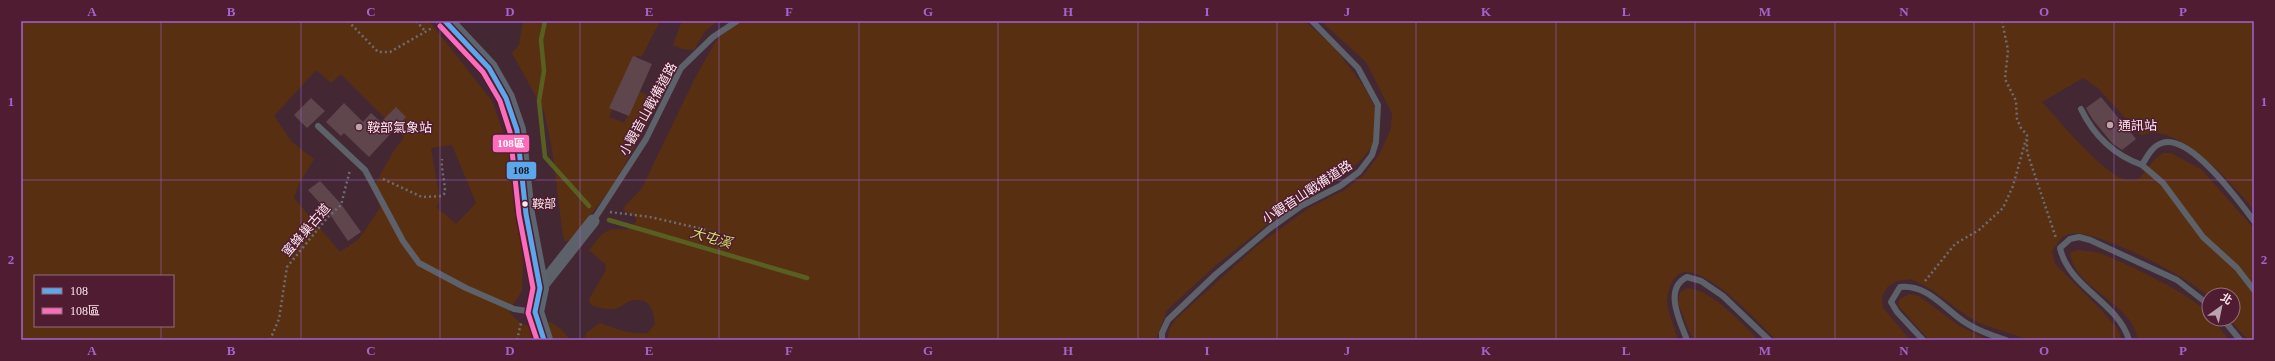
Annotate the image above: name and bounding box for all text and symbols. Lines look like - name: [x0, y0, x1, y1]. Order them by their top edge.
- text: A: [87, 4, 97, 19]
- text: B: [227, 4, 236, 19]
- text: C: [366, 4, 376, 19]
- text: D: [505, 4, 515, 19]
- text: E: [645, 4, 653, 19]
- text: F: [785, 4, 793, 19]
- text: G: [923, 4, 933, 19]
- text: H: [1063, 4, 1073, 19]
- text: I: [1204, 4, 1210, 19]
- text: J: [1344, 4, 1351, 19]
- text: K: [1481, 4, 1492, 19]
- text: L: [1622, 4, 1631, 19]
- text: M: [1759, 4, 1771, 19]
- text: N: [1899, 4, 1909, 19]
- text: O: [2039, 4, 2049, 19]
- text: P: [2179, 4, 2187, 19]
- street label: 小觀音山戰備道路: [616, 60, 680, 158]
- text: 1: [8, 94, 14, 109]
- text: 1: [2261, 94, 2267, 109]
- place label: 通訊站: [2118, 118, 2157, 133]
- place label: 鞍部氣象站: [367, 120, 432, 135]
- marker: 通訊站: [2105, 120, 2115, 130]
- marker: 鞍部氣象站: [354, 122, 364, 132]
- line badge: 108區: [492, 134, 530, 153]
- text: 108區: [497, 137, 525, 149]
- street label: 小觀音山戰備道路: [1259, 157, 1355, 227]
- line badge: 108: [506, 161, 537, 180]
- text: 108: [513, 164, 530, 176]
- place label: 鞍部: [532, 197, 556, 211]
- marker: 鞍部: [520, 199, 530, 209]
- street label: 蜜蜂巢古道: [279, 201, 333, 259]
- water label: 大屯溪: [689, 225, 735, 252]
- text: 2: [8, 252, 14, 267]
- text: 2: [2261, 252, 2267, 267]
- legend: [34, 275, 174, 327]
- text: 108: [70, 284, 88, 298]
- north arrow: [2201, 287, 2241, 327]
- text: 北: [2219, 291, 2234, 307]
- text: 108區: [70, 304, 100, 318]
- text: A: [87, 343, 97, 358]
- text: B: [227, 343, 236, 358]
- text: C: [366, 343, 376, 358]
- text: D: [505, 343, 515, 358]
- text: E: [645, 343, 653, 358]
- text: F: [785, 343, 793, 358]
- text: G: [923, 343, 933, 358]
- text: H: [1063, 343, 1073, 358]
- text: I: [1204, 343, 1210, 358]
- text: J: [1344, 343, 1351, 358]
- text: K: [1481, 343, 1492, 358]
- text: L: [1622, 343, 1631, 358]
- text: M: [1759, 343, 1771, 358]
- text: N: [1899, 343, 1909, 358]
- text: O: [2039, 343, 2049, 358]
- text: P: [2179, 343, 2187, 358]

